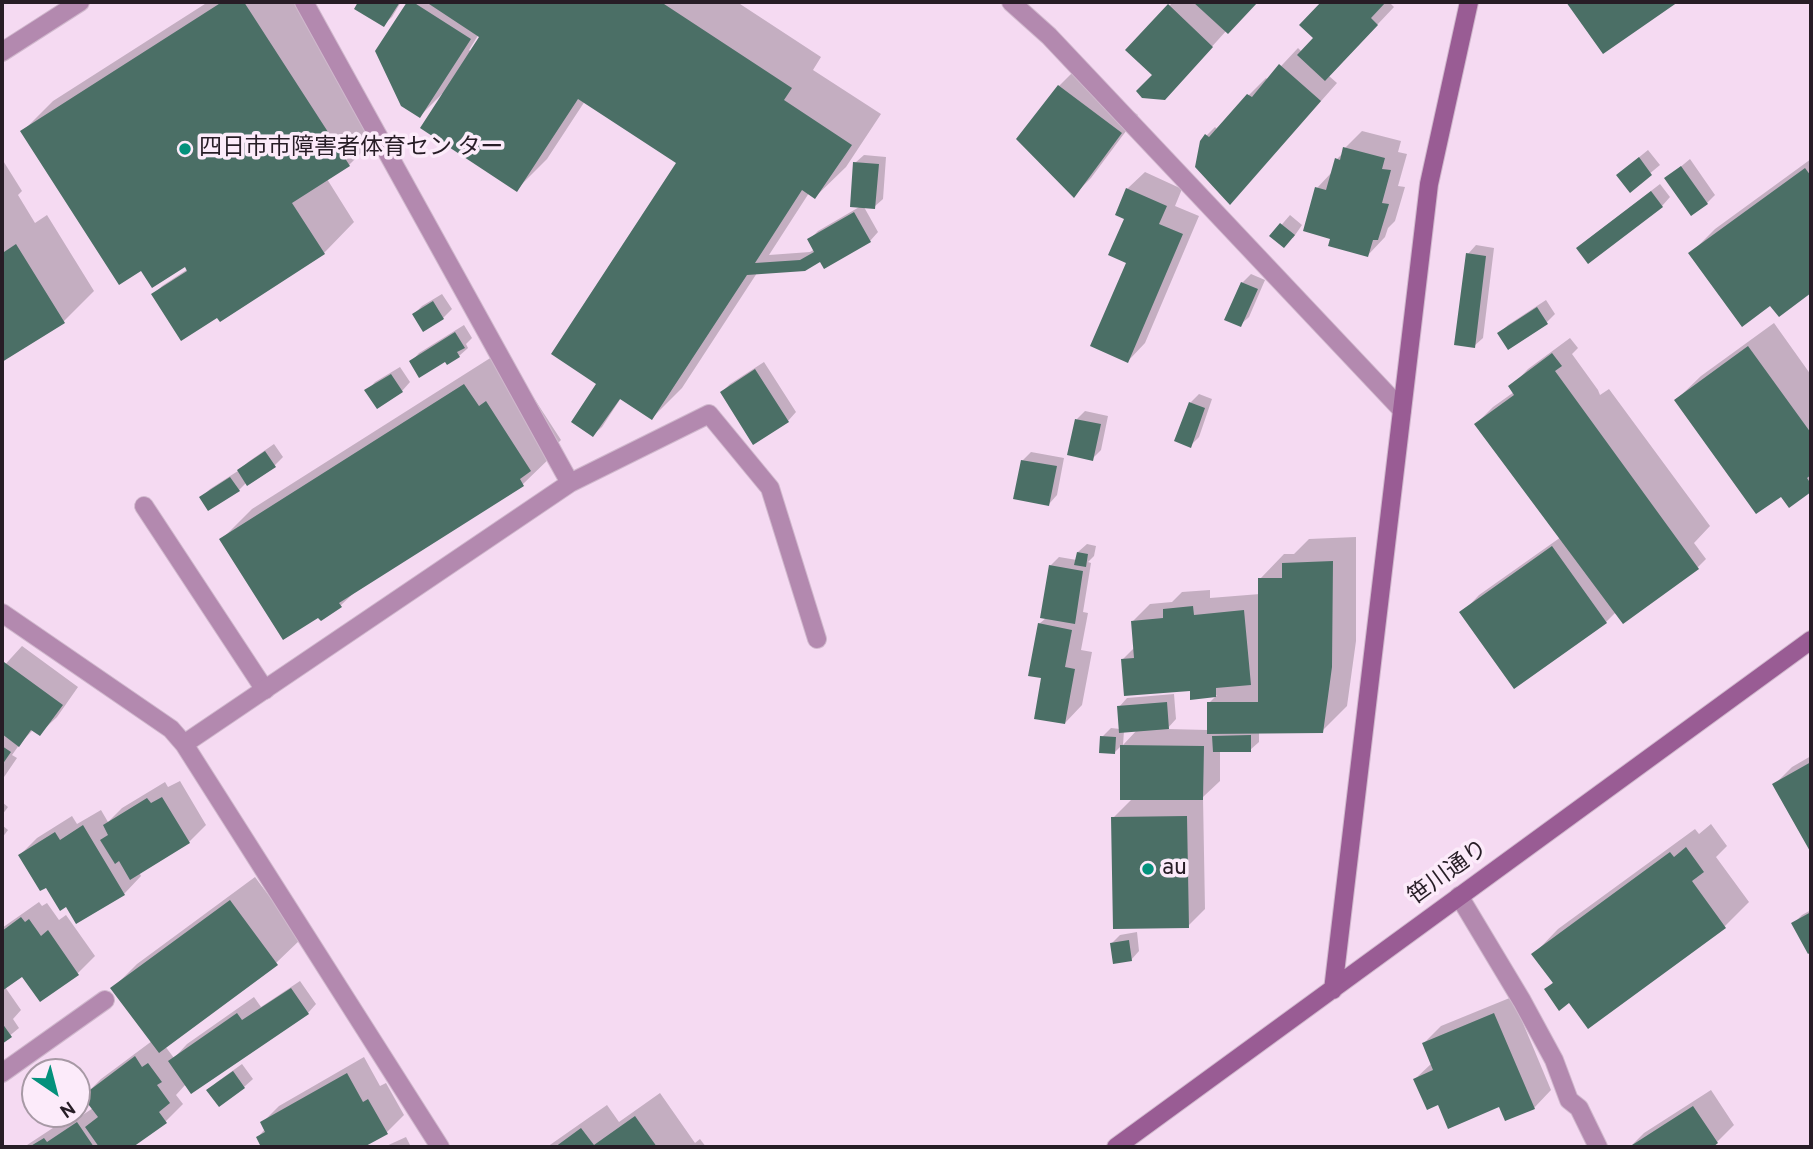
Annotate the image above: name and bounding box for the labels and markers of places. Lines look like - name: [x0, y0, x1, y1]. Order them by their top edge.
- place label: 四日市市障害者体育セン ター: [199, 135, 503, 163]
- marker: 四日市市障害者体育セン ター: [177, 141, 193, 157]
- place label: au: [1162, 855, 1187, 883]
- marker: au: [1140, 861, 1156, 877]

